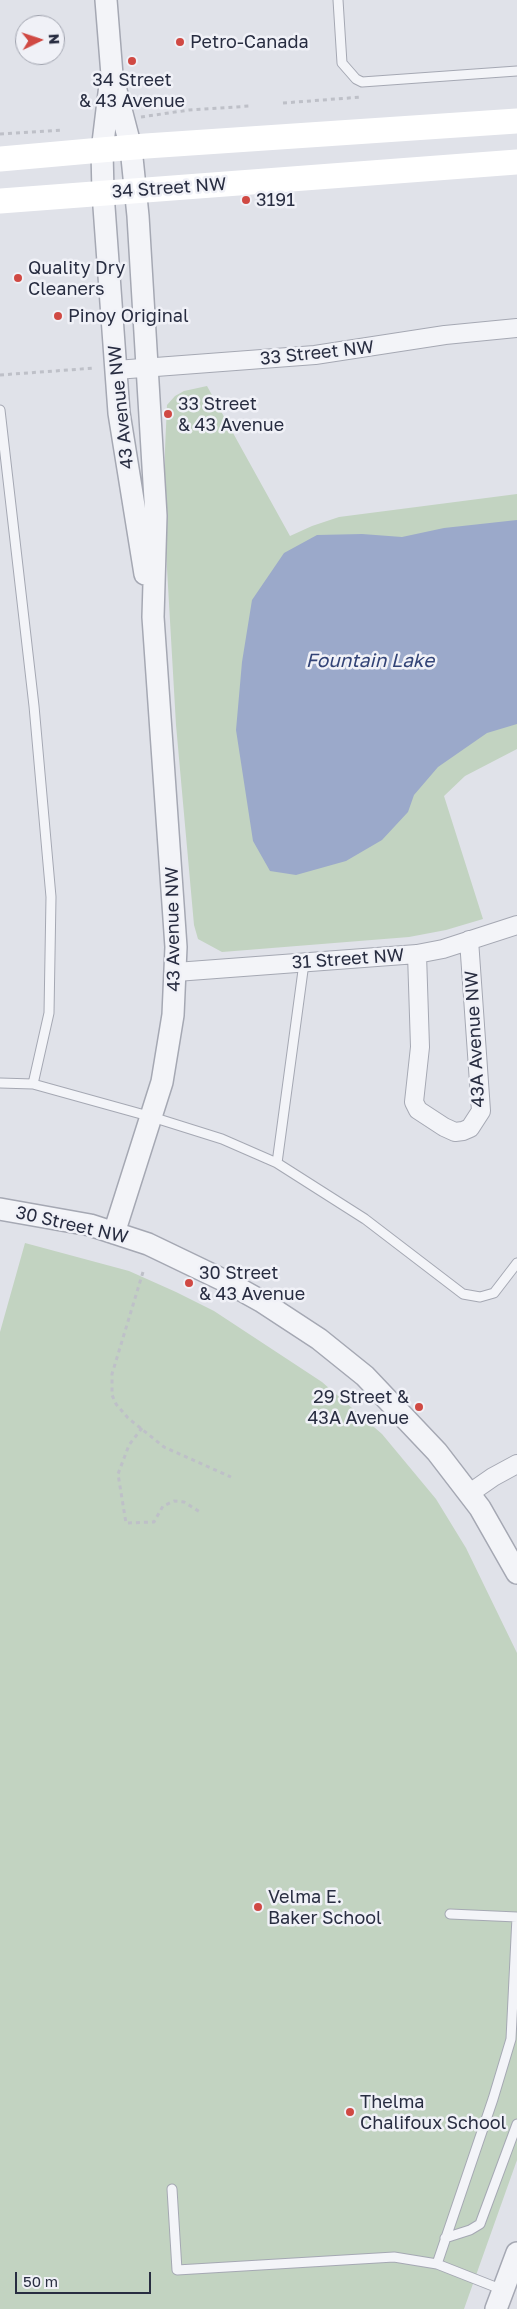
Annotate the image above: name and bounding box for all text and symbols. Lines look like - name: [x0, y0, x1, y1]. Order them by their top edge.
- north arrow: [15, 15, 65, 65]
- place label: Petro-Canada: [190, 31, 309, 53]
- text: N: [46, 33, 63, 45]
- marker: Petro-Canada: [174, 36, 186, 48]
- marker: 34 Street & 43 Avenue: [126, 55, 138, 67]
- place label: 34 Street & 43 Avenue: [79, 69, 185, 112]
- street label: 34 Street NW: [111, 173, 227, 203]
- place label: 3191: [256, 189, 295, 211]
- marker: 3191: [240, 194, 252, 206]
- place label: Quality Dry Cleaners: [28, 257, 125, 300]
- marker: Quality Dry Cleaners: [12, 272, 24, 284]
- place label: Pinoy Original: [68, 305, 189, 327]
- marker: Pinoy Original: [52, 310, 64, 322]
- street label: 33 Street NW: [259, 336, 375, 370]
- street label: 43 Avenue NW: [104, 344, 138, 470]
- place label: 33 Street & 43 Avenue: [178, 393, 284, 436]
- marker: 33 Street & 43 Avenue: [162, 408, 174, 420]
- water label: Fountain Lake: [306, 650, 434, 672]
- street label: 43 Avenue NW: [161, 866, 185, 992]
- street label: 31 Street NW: [291, 944, 405, 974]
- street label: 43A Avenue NW: [461, 970, 489, 1108]
- street label: 30 Street NW: [14, 1202, 130, 1248]
- place label: 30 Street & 43 Avenue: [199, 1262, 305, 1304]
- marker: 30 Street & 43 Avenue: [183, 1277, 195, 1289]
- place label: 29 Street & 43A Avenue: [307, 1386, 409, 1428]
- marker: 29 Street & 43A Avenue: [413, 1401, 425, 1413]
- place label: Velma E. Baker School: [268, 1886, 382, 1928]
- marker: Velma E. Baker School: [252, 1901, 264, 1913]
- place label: Thelma Chalifoux School: [360, 2091, 506, 2134]
- marker: Thelma Chalifoux School: [344, 2106, 356, 2118]
- scale bar: [18, 2262, 154, 2294]
- text: 50 m: [23, 2272, 58, 2290]

